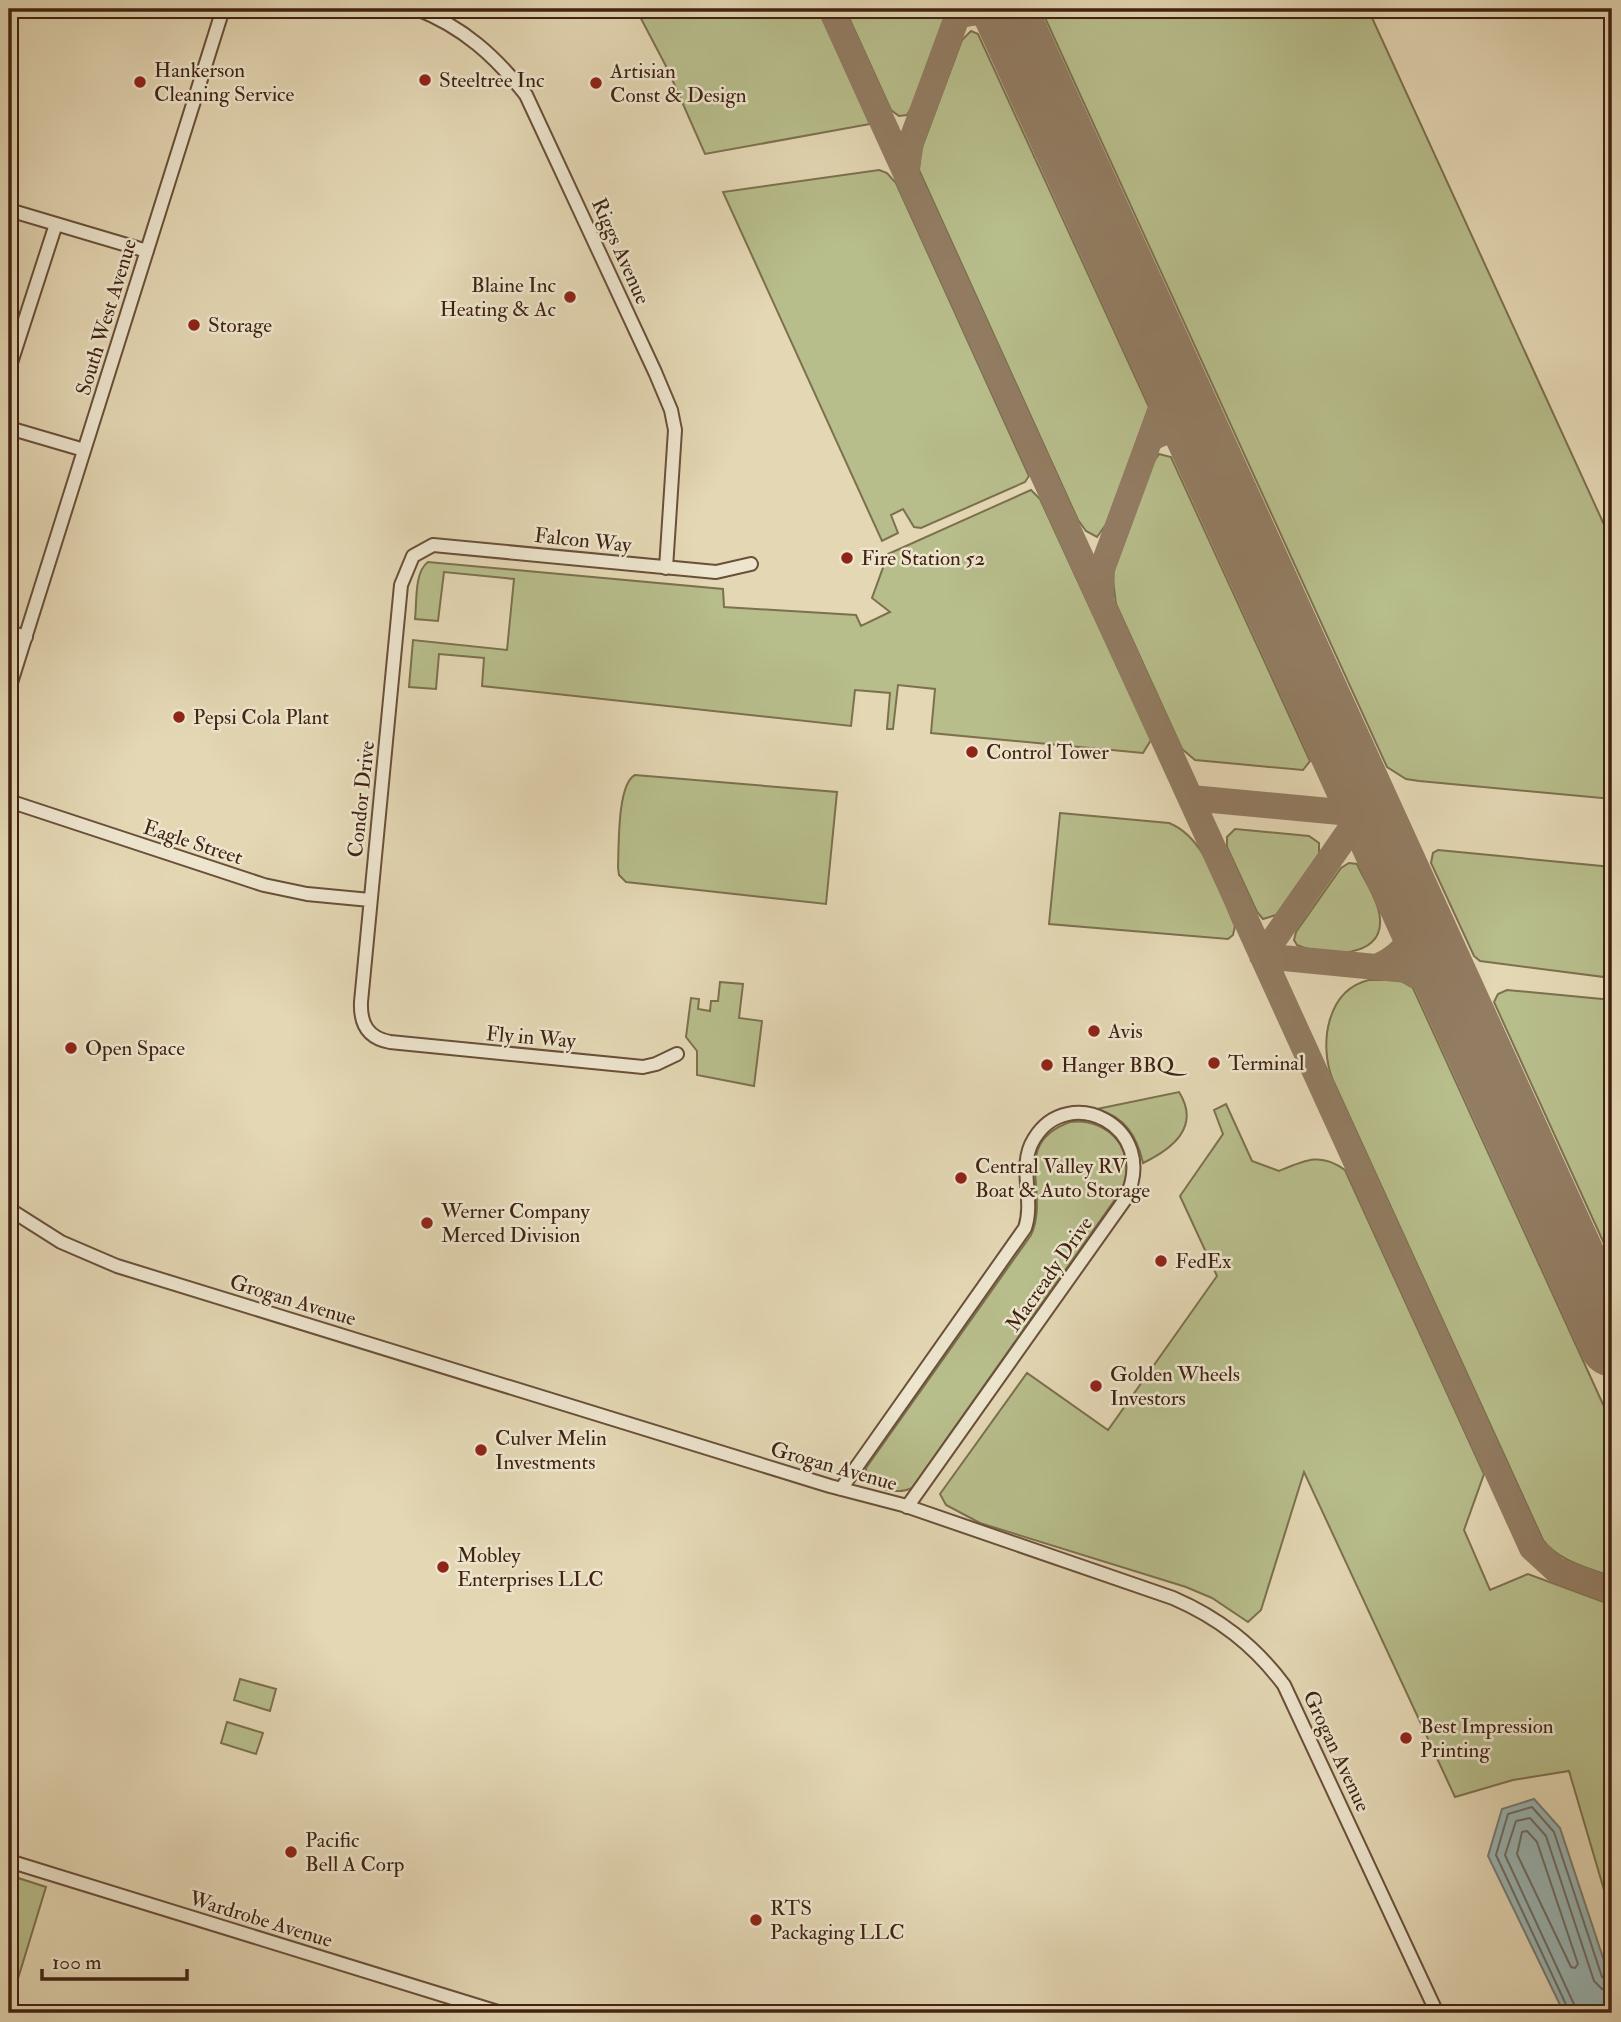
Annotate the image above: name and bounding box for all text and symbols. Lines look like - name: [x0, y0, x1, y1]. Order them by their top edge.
- place label: Hankerson Cleaning Service: [154, 57, 295, 108]
- place label: Artisian Const & Design: [609, 58, 747, 109]
- place label: Steeltree Inc: [439, 67, 545, 94]
- marker: Steeltree Inc: [417, 72, 433, 88]
- marker: Hankerson Cleaning Service: [132, 74, 148, 90]
- marker: Artisian Const & Design: [588, 75, 604, 91]
- street label: Riggs Avenue: [585, 194, 656, 309]
- street label: South West Avenue: [70, 235, 143, 399]
- place label: Blaine Inc Heating & Ac: [440, 272, 557, 323]
- marker: Blaine Inc Heating & Ac: [562, 289, 578, 305]
- place label: Storage: [208, 312, 272, 339]
- marker: Storage: [186, 317, 202, 333]
- street label: Falcon Way: [533, 522, 634, 559]
- place label: Fire Station 52: [861, 545, 985, 572]
- marker: Fire Station 52: [839, 550, 855, 566]
- place label: Pepsi Cola Plant: [193, 704, 329, 731]
- marker: Pepsi Cola Plant: [171, 709, 187, 725]
- street label: Condor Drive: [342, 739, 381, 859]
- place label: Control Tower: [986, 739, 1109, 766]
- marker: Control Tower: [964, 744, 980, 760]
- street label: Eagle Street: [140, 814, 246, 871]
- place label: Avis: [1107, 1018, 1143, 1045]
- street label: Fly in Way: [485, 1020, 578, 1055]
- marker: Avis: [1086, 1023, 1102, 1039]
- place label: Open Space: [85, 1035, 185, 1062]
- marker: Open Space: [63, 1040, 79, 1056]
- place label: Terminal: [1228, 1050, 1305, 1077]
- place label: Hanger BBQ: [1061, 1052, 1187, 1079]
- marker: Terminal: [1206, 1055, 1222, 1071]
- marker: Hanger BBQ: [1039, 1057, 1055, 1073]
- place label: Central Valley RV Boat & Auto Storage: [975, 1153, 1150, 1204]
- marker: Central Valley RV Boat & Auto Storage: [953, 1170, 969, 1186]
- place label: Werner Company Merced Division: [440, 1198, 590, 1249]
- street label: Macready Drive: [1000, 1211, 1099, 1337]
- marker: Werner Company Merced Division: [419, 1215, 435, 1231]
- place label: FedEx: [1175, 1248, 1232, 1275]
- marker: FedEx: [1153, 1253, 1169, 1269]
- street label: Grogan Avenue: [226, 1268, 359, 1333]
- place label: Golden Wheels Investors: [1110, 1361, 1240, 1412]
- marker: Golden Wheels Investors: [1088, 1378, 1104, 1394]
- place label: Culver Melin Investments: [495, 1425, 607, 1476]
- street label: Grogan Avenue: [767, 1436, 901, 1498]
- marker: Culver Melin Investments: [473, 1442, 489, 1458]
- place label: Mobley Enterprises LLC: [457, 1542, 604, 1593]
- marker: Mobley Enterprises LLC: [435, 1559, 451, 1575]
- street label: Grogan Avenue: [1297, 1686, 1376, 1816]
- place label: Best Impression Printing: [1420, 1713, 1554, 1764]
- marker: Best Impression Printing: [1398, 1730, 1414, 1746]
- place label: Pacific Bell A Corp: [305, 1827, 404, 1878]
- marker: Pacific Bell A Corp: [283, 1844, 299, 1860]
- street label: Wardrobe Avenue: [185, 1885, 336, 1954]
- place label: RTS Packaging LLC: [770, 1895, 905, 1946]
- marker: RTS Packaging LLC: [748, 1912, 764, 1928]
- scale bar: [42, 1938, 187, 1982]
- text: 100 m: [52, 1949, 102, 1976]

